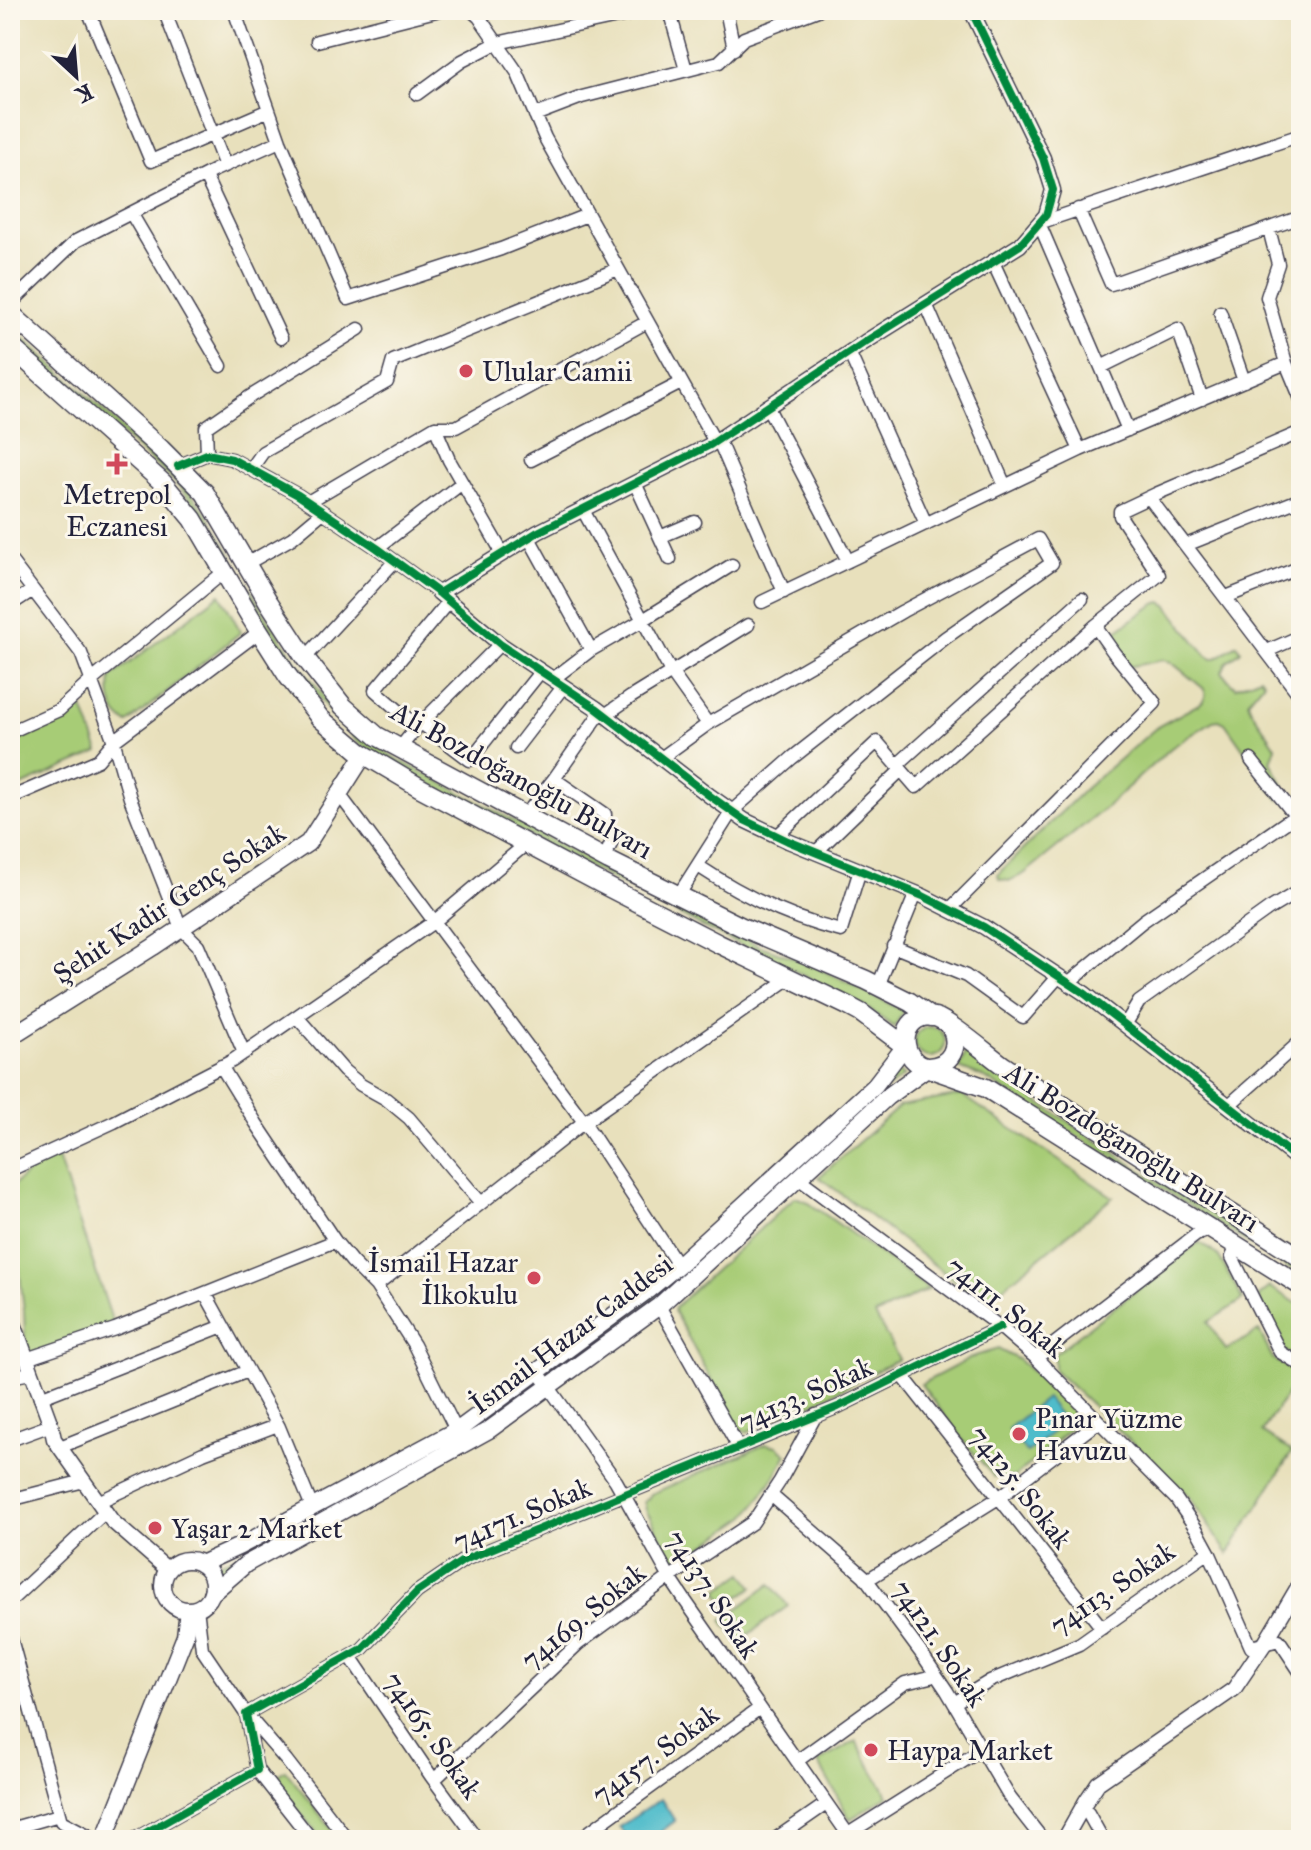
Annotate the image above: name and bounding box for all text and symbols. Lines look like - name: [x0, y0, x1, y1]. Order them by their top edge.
- north arrow: [36, 36, 116, 116]
- text: K: [70, 78, 97, 110]
- place label: Ulular Camii: [482, 354, 633, 389]
- marker: Ulular Camii: [457, 362, 475, 380]
- marker: Metrepol Eczanesi: [108, 455, 126, 473]
- place label: Metrepol Eczanesi: [63, 477, 171, 544]
- street label: Ali Bozdoğanoğlu Bulvarı: [384, 693, 659, 867]
- street label: Şehit Kadir Genç Sokak: [46, 815, 292, 991]
- street label: Ali Bozdoğanoğlu Bulvarı: [997, 1054, 1266, 1240]
- place label: İsmail Hazar İlkokulu: [368, 1245, 518, 1312]
- street label: İsmail Hazar Caddesi: [463, 1246, 680, 1422]
- street label: 74111. Sokak: [939, 1248, 1073, 1366]
- marker: İsmail Hazar İlkokulu: [525, 1269, 543, 1287]
- street label: 74133. Sokak: [732, 1349, 878, 1439]
- place label: Pınar Yüzme Havuzu: [1035, 1401, 1183, 1468]
- street label: 74125. Sokak: [962, 1418, 1080, 1556]
- marker: Pınar Yüzme Havuzu: [1010, 1425, 1028, 1443]
- street label: 74171. Sokak: [448, 1469, 596, 1559]
- place label: Yaşar 2 Market: [171, 1511, 343, 1546]
- marker: Yaşar 2 Market: [146, 1519, 164, 1537]
- street label: 74137. Sokak: [658, 1523, 768, 1665]
- street label: 74113. Sokak: [1043, 1533, 1181, 1643]
- street label: 74169. Sokak: [514, 1555, 652, 1677]
- street label: 74121. Sokak: [885, 1573, 995, 1713]
- street label: 74165. Sokak: [376, 1665, 490, 1805]
- street label: 74157. Sokak: [585, 1696, 725, 1812]
- place label: Haypa Market: [887, 1733, 1053, 1768]
- marker: Haypa Market: [862, 1741, 880, 1759]

